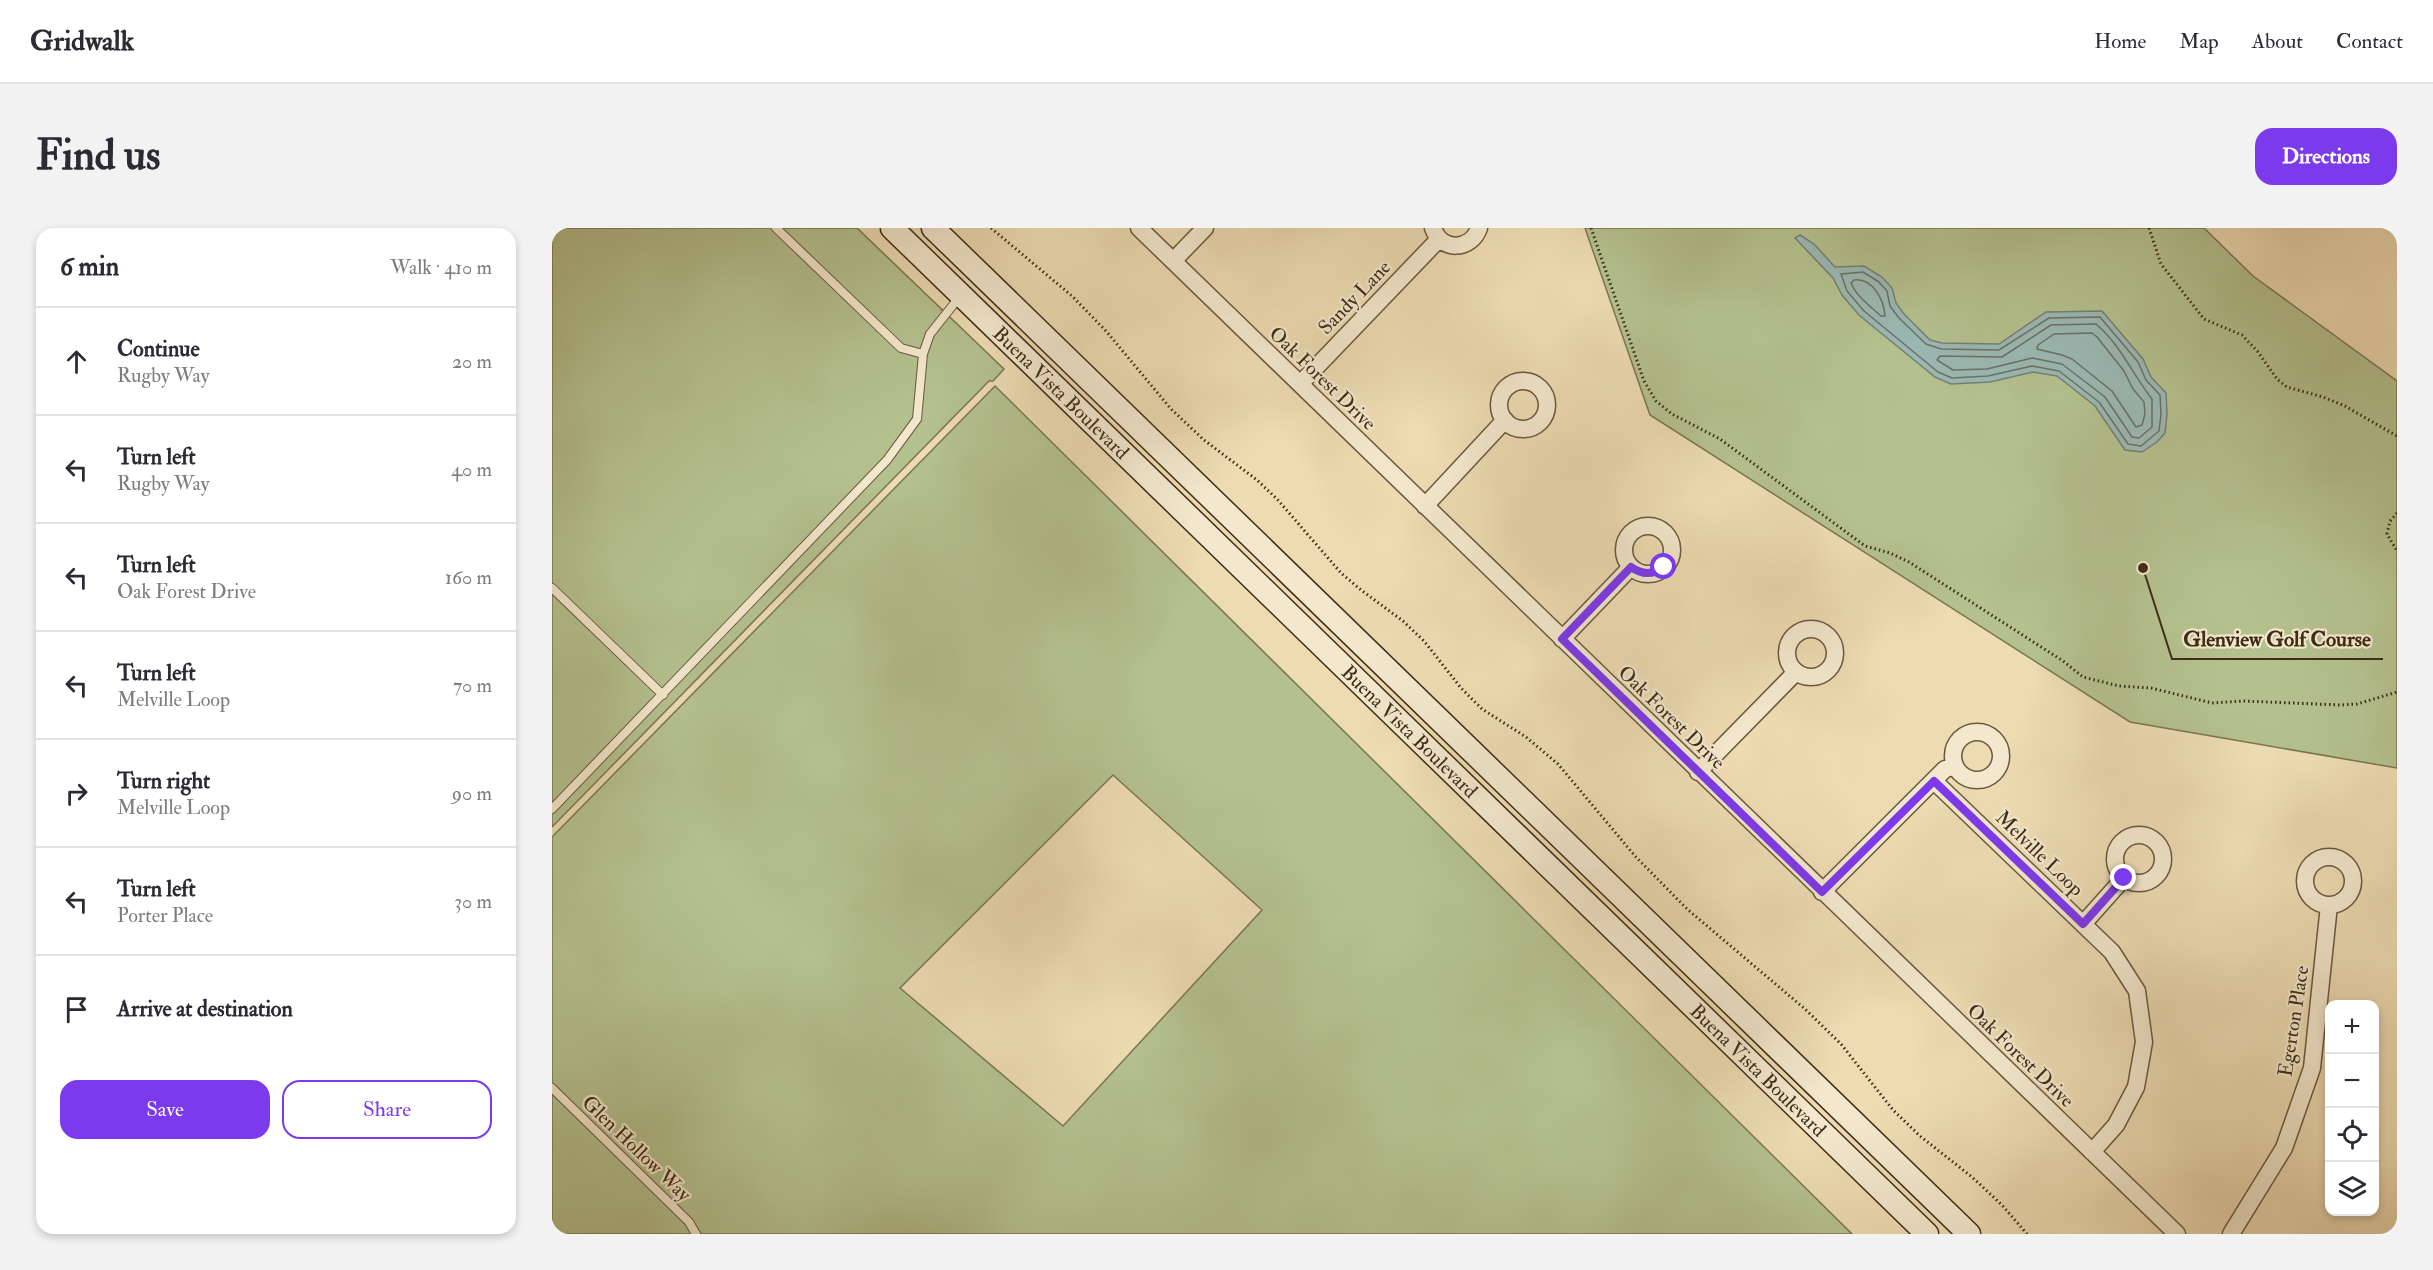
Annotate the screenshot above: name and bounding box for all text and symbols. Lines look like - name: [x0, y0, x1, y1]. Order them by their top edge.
- text: Gridwalk: [30, 24, 134, 59]
- text: Home: [2094, 28, 2146, 55]
- text: Map: [2179, 28, 2219, 55]
- text: About: [2252, 28, 2303, 55]
- text: Contact: [2336, 28, 2403, 55]
- button: Directions: [2255, 128, 2397, 185]
- text: Find us: [36, 130, 160, 182]
- text: 6 min: [60, 251, 119, 283]
- text: Walk · 410 m: [390, 255, 492, 280]
- street label: Sandy Lane: [1313, 255, 1396, 340]
- street label: Buena Vista Boulevard: [988, 321, 1134, 465]
- street label: Oak Forest Drive: [1264, 321, 1381, 436]
- text: Continue: [117, 335, 200, 363]
- icon: ahead: [60, 345, 93, 378]
- text: 20 m: [452, 349, 492, 374]
- text: Rugby Way: [117, 363, 209, 388]
- text: Turn left: [117, 443, 196, 471]
- icon: left: [60, 453, 93, 486]
- text: 40 m: [451, 457, 492, 482]
- text: Rugby Way: [117, 471, 209, 496]
- text: Turn left: [117, 551, 196, 579]
- route start: [1650, 553, 1676, 579]
- icon: left: [60, 561, 93, 594]
- text: 160 m: [445, 565, 492, 590]
- text: Oak Forest Drive: [117, 579, 256, 604]
- callout: Glenview Golf Course: [2172, 620, 2383, 659]
- text: Glenview Golf Course: [2183, 626, 2371, 653]
- text: Turn left: [117, 659, 196, 687]
- street label: Buena Vista Boulevard: [1336, 660, 1483, 803]
- street label: Oak Forest Drive: [1613, 660, 1730, 775]
- icon: left: [60, 669, 93, 702]
- text: 70 m: [453, 673, 492, 698]
- text: Melville Loop: [117, 687, 230, 712]
- text: Turn right: [117, 767, 210, 795]
- icon: right: [60, 777, 93, 810]
- text: 90 m: [452, 781, 492, 806]
- text: Melville Loop: [117, 795, 230, 820]
- street label: Melville Loop: [1990, 805, 2089, 902]
- route end: [2110, 864, 2136, 890]
- text: Turn left: [117, 875, 196, 903]
- icon: left: [60, 885, 93, 918]
- text: 30 m: [454, 889, 492, 914]
- text: Porter Place: [117, 903, 213, 928]
- street label: Egerton Place: [2272, 964, 2315, 1078]
- icon: arrive: [60, 993, 93, 1026]
- text: Arrive at destination: [117, 995, 293, 1023]
- street label: Oak Forest Drive: [1962, 998, 2079, 1113]
- street label: Buena Vista Boulevard: [1685, 999, 1831, 1142]
- map controls: [2325, 1000, 2379, 1216]
- button: +: [2325, 1000, 2379, 1054]
- button: −: [2325, 1054, 2379, 1108]
- button: Save: [60, 1080, 270, 1139]
- button: Share: [282, 1080, 492, 1139]
- street label: Glen Hollow Way: [577, 1090, 697, 1208]
- button: locate: [2325, 1108, 2379, 1162]
- button: layers: [2325, 1162, 2379, 1216]

